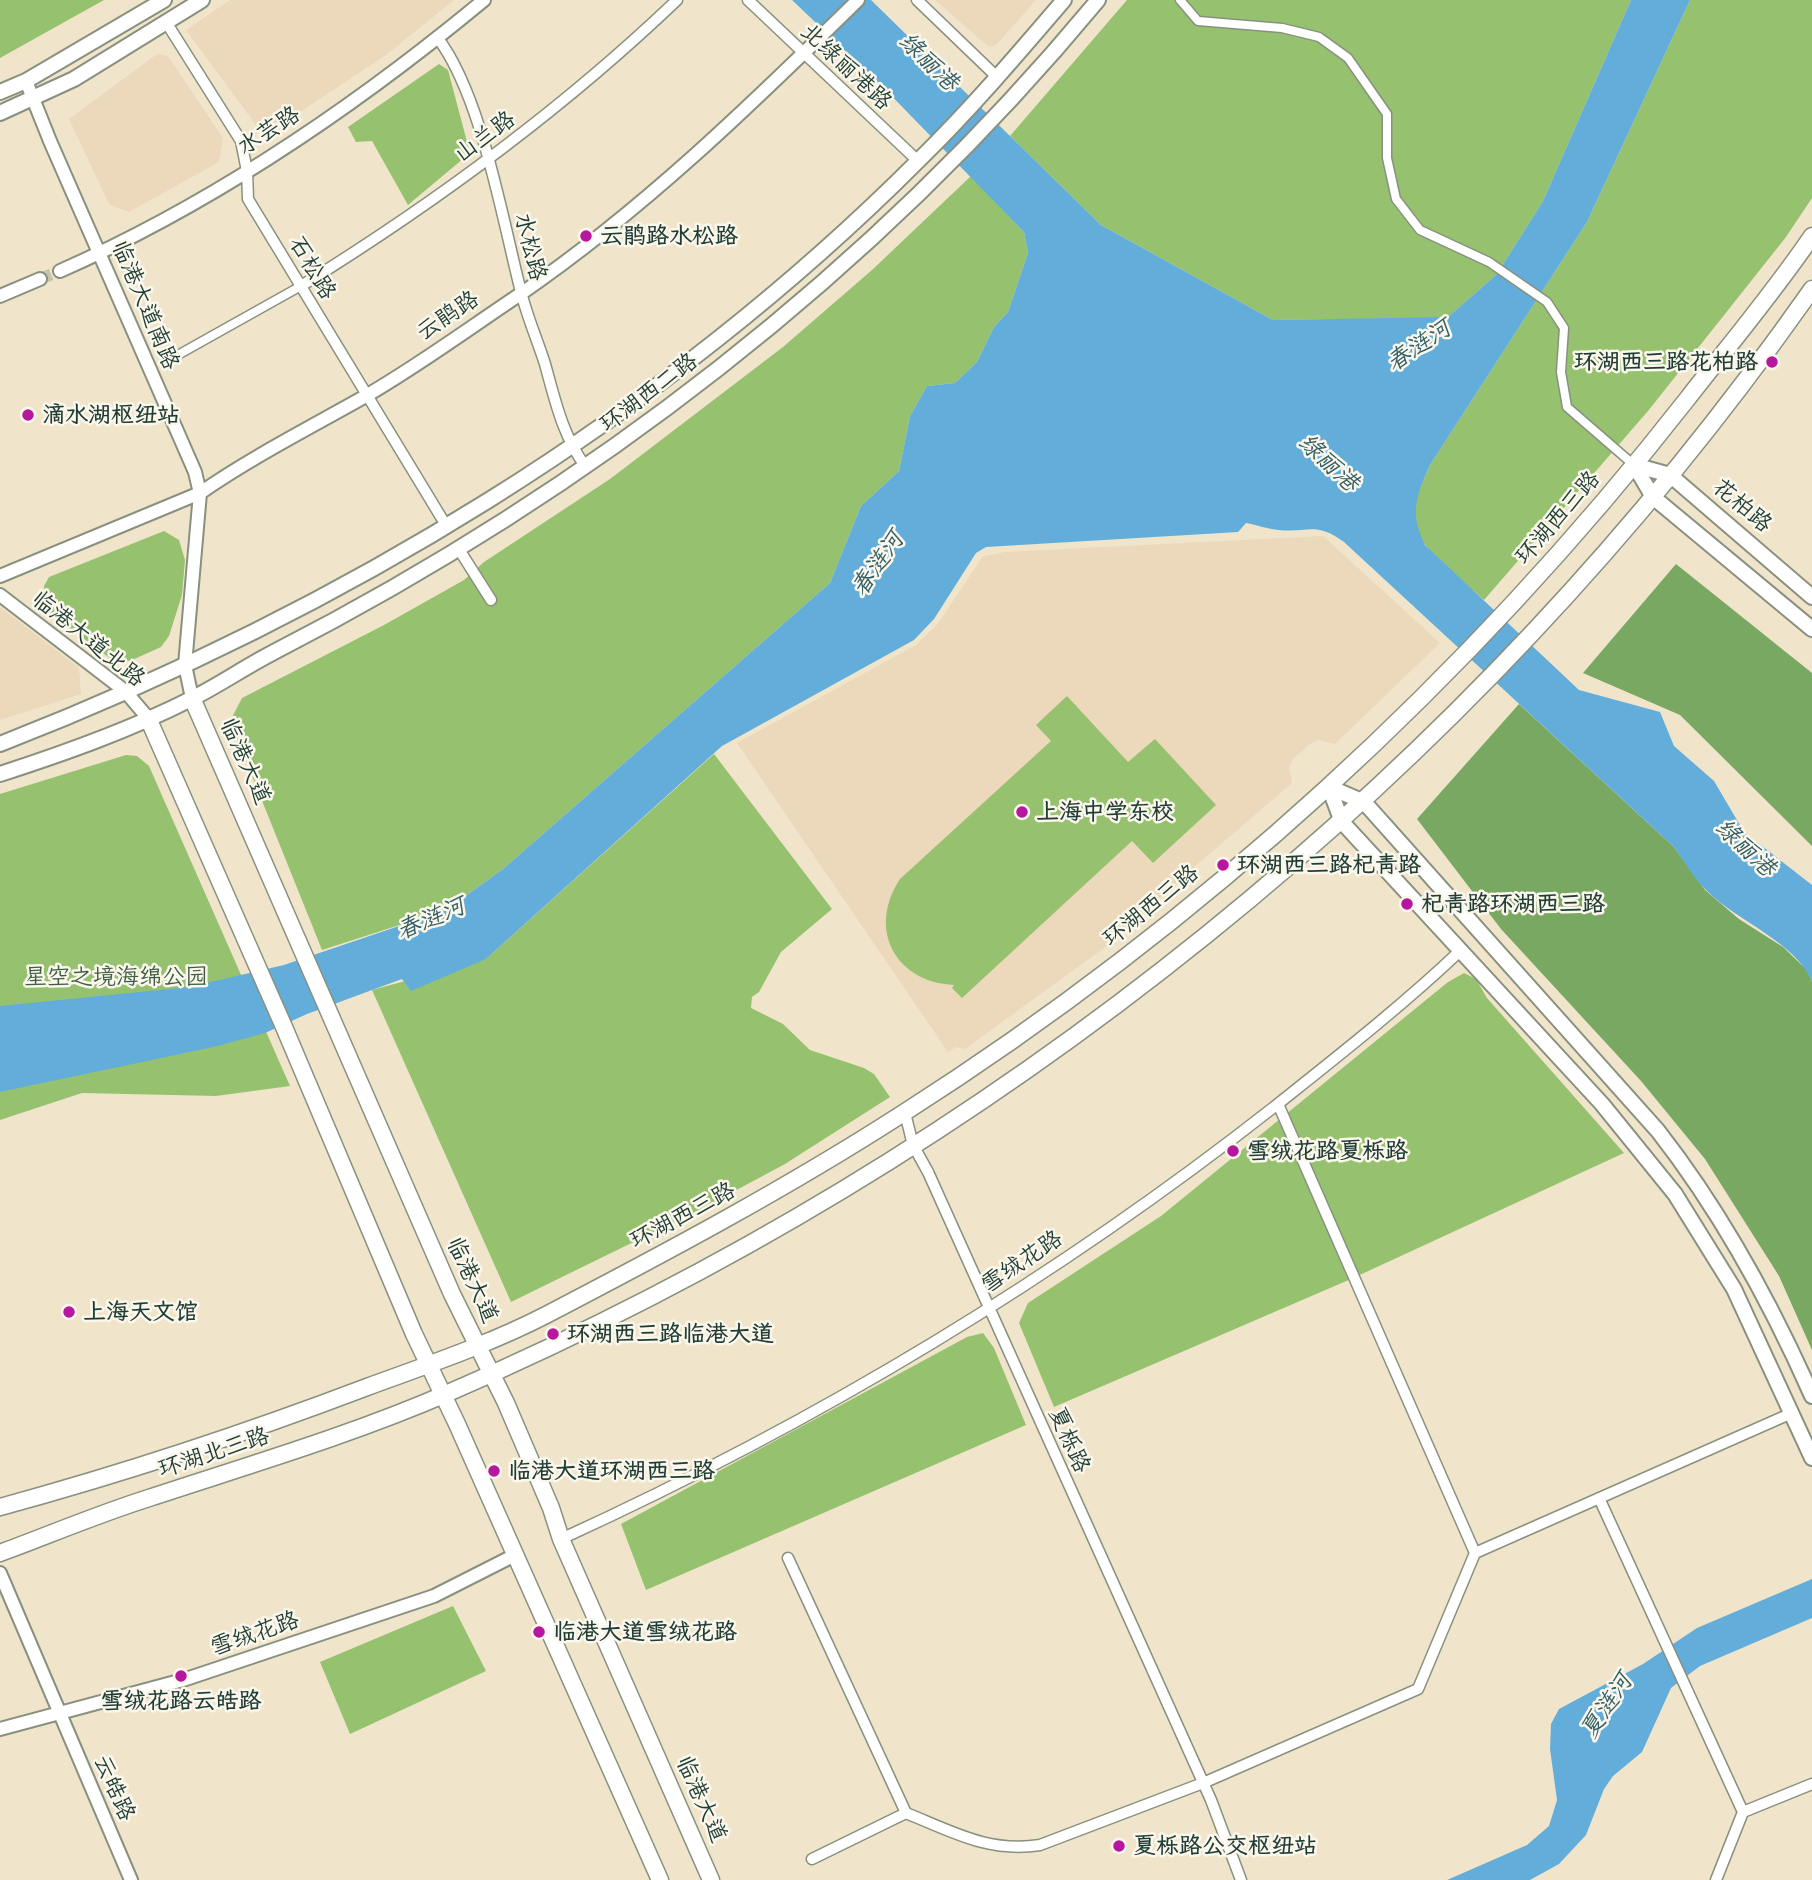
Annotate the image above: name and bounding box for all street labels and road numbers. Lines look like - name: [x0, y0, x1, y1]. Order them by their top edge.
- street label: 北绿丽港路: [795, 18, 897, 116]
- street label: 水芸路: [233, 101, 305, 161]
- street label: 山兰路: [449, 106, 521, 168]
- street label: 水松路: [508, 210, 552, 284]
- street label: 石松路: [282, 231, 342, 305]
- street label: 临港大道南路: [105, 236, 185, 374]
- street label: 云鹃路: [412, 285, 484, 347]
- street label: 环湖西二路: [595, 347, 703, 439]
- street label: 环湖西三路: [1510, 466, 1606, 570]
- street label: 花柏路: [1707, 473, 1777, 539]
- street label: 临港大道北路: [26, 585, 150, 693]
- street label: 临港大道: [214, 713, 276, 809]
- street label: 环湖西三路: [1098, 859, 1204, 953]
- street label: 环湖西三路: [626, 1177, 740, 1255]
- street label: 雪绒花路: [976, 1225, 1068, 1299]
- street label: 临港大道: [440, 1232, 504, 1328]
- street label: 夏栎路: [1042, 1403, 1096, 1477]
- street label: 环湖北三路: [155, 1422, 273, 1484]
- street label: 雪绒花路: [207, 1606, 303, 1662]
- street label: 云皓路: [87, 1751, 141, 1825]
- street label: 临港大道: [670, 1751, 732, 1847]

